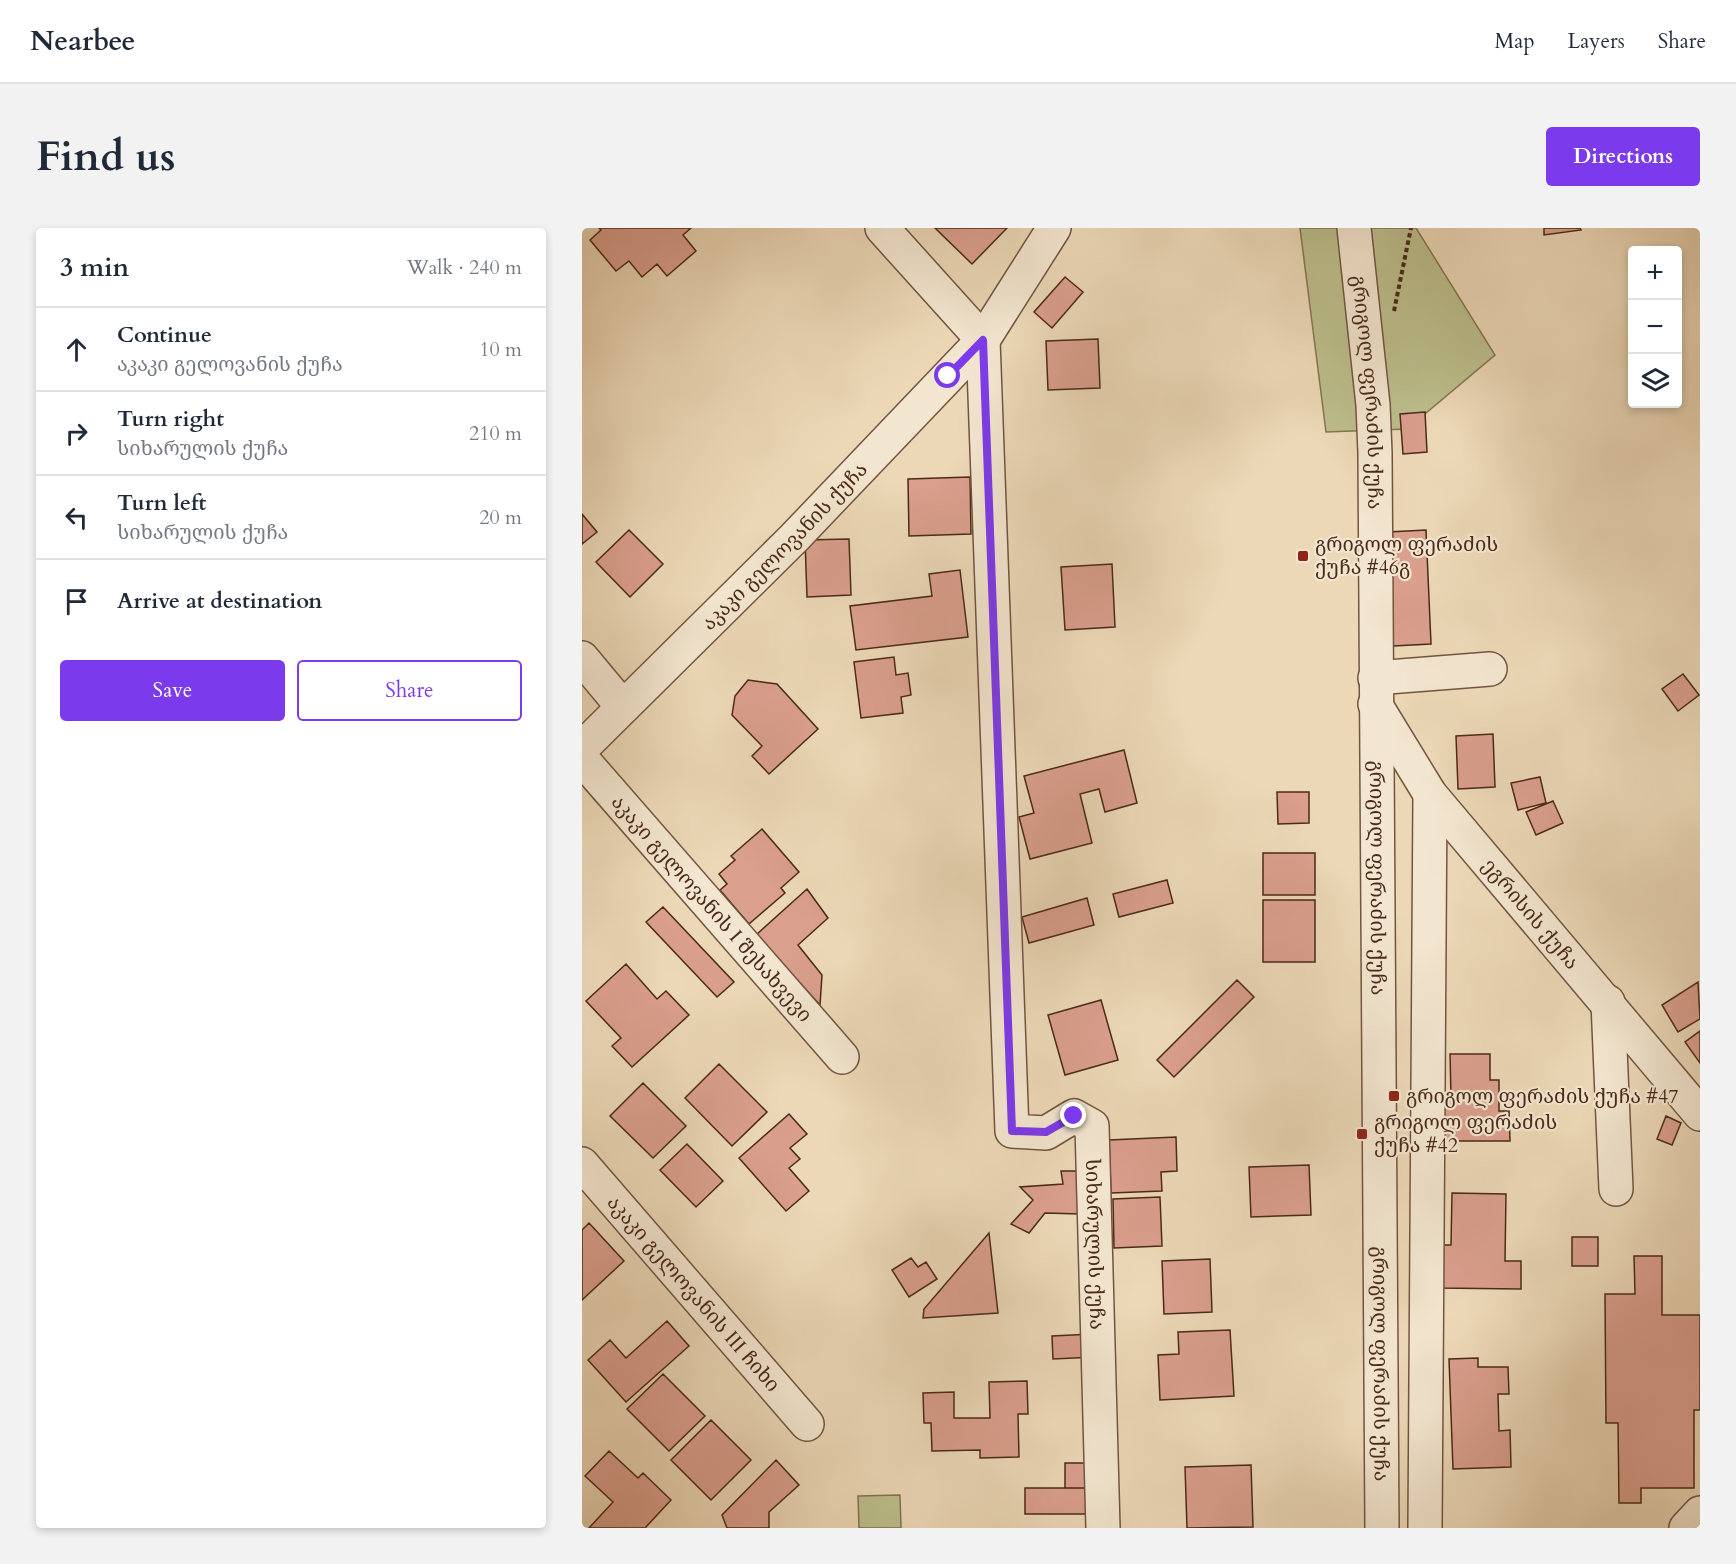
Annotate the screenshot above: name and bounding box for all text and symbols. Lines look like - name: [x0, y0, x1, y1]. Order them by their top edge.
- text: Nearbee: [30, 22, 135, 60]
- text: Map: [1495, 27, 1535, 56]
- text: Layers: [1568, 27, 1625, 56]
- text: Share: [1658, 27, 1706, 56]
- button: Directions: [1546, 127, 1700, 186]
- text: Find us: [36, 128, 176, 185]
- map controls: [1628, 246, 1682, 408]
- button: +: [1628, 246, 1682, 300]
- text: 3 min: [60, 250, 129, 285]
- text: Walk · 240 m: [407, 254, 522, 281]
- street label: გრიგოლ ფერაძის ქუჩა: [1346, 274, 1389, 510]
- button: −: [1628, 300, 1682, 354]
- text: Continue: [117, 320, 212, 350]
- icon: ahead: [60, 333, 93, 366]
- text: 10 m: [479, 336, 522, 363]
- text: აკაკი გელოვანის ქუჩა: [117, 351, 343, 378]
- button: layers: [1628, 354, 1682, 408]
- route start: [934, 362, 960, 388]
- text: Turn right: [117, 404, 224, 434]
- icon: right: [60, 417, 93, 450]
- text: 210 m: [469, 420, 522, 447]
- text: სიხარულის ქუჩა: [117, 435, 288, 462]
- street label: აკაკი გელოვანის ქუჩა: [695, 456, 873, 636]
- text: Turn left: [117, 488, 206, 518]
- icon: left: [60, 501, 93, 534]
- text: 20 m: [479, 504, 522, 531]
- text: სიხარულის ქუჩა: [117, 519, 288, 546]
- place label: გრიგოლ ფერაძის ქუჩა #46გ: [1315, 531, 1498, 581]
- marker: გრიგოლ ფერაძის ქუჩა #46გ: [1296, 549, 1310, 563]
- icon: arrive: [60, 585, 93, 618]
- text: Arrive at destination: [117, 586, 322, 616]
- button: Save: [60, 660, 285, 721]
- button: Share: [297, 660, 522, 721]
- street label: გრიგოლ ფერაძის ქუჩა: [1364, 760, 1392, 996]
- street label: აკაკი გელოვანის I შესახვევი: [606, 789, 819, 1027]
- street label: ეგრისის ქუჩა: [1476, 852, 1586, 975]
- place label: გრიგოლ ფერაძის ქუჩა #47: [1406, 1083, 1678, 1110]
- marker: გრიგოლ ფერაძის ქუჩა #47: [1387, 1089, 1401, 1103]
- route end: [1060, 1102, 1086, 1128]
- place label: გრიგოლ ფერაძის ქუჩა #42: [1374, 1109, 1557, 1159]
- marker: გრიგოლ ფერაძის ქუჩა #42: [1355, 1127, 1369, 1141]
- street label: სიხარულის ქუჩა: [1079, 1158, 1111, 1330]
- street label: აკაკი გელოვანის III ჩიხი: [601, 1189, 786, 1397]
- street label: გრიგოლ ფერაძის ქუჩა: [1367, 1246, 1395, 1482]

